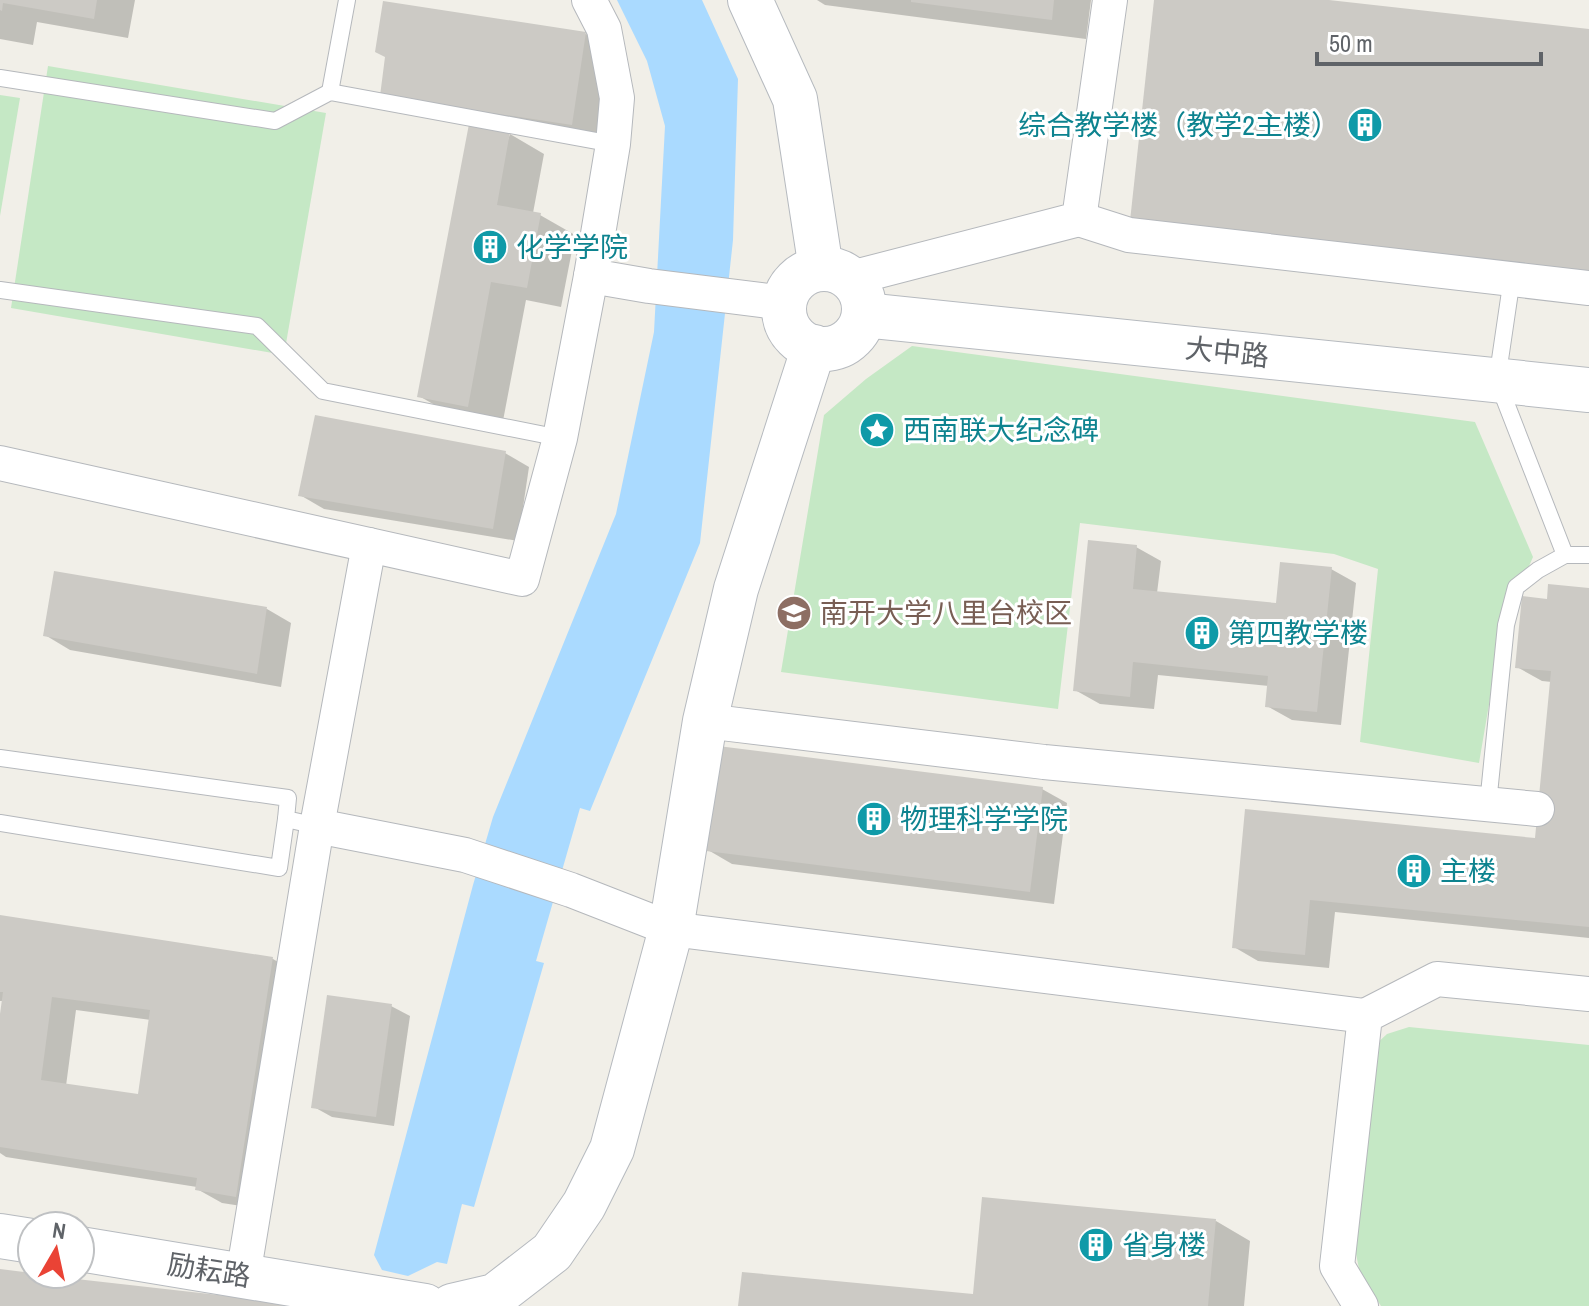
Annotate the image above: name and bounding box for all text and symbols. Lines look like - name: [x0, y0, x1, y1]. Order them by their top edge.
- scale bar: [1317, 16, 1541, 66]
- text: 50 m: [1329, 27, 1373, 59]
- place label: 综合教学楼（教学2主楼）: [1018, 106, 1339, 144]
- building icon: 综合教学楼（教学2主楼）: [1346, 106, 1384, 144]
- building icon: 化学学院: [471, 228, 509, 266]
- place label: 化学学院: [516, 228, 628, 266]
- street label: 大中路: [1183, 329, 1271, 375]
- place icon: 西南联大纪念碑: [858, 411, 896, 449]
- place label: 西南联大纪念碑: [903, 411, 1099, 449]
- school or university icon: 南开大学八里台校区: [775, 594, 813, 632]
- place label: 南开大学八里台校区: [820, 594, 1072, 632]
- building icon: 第四教学楼: [1183, 614, 1221, 652]
- place label: 第四教学楼: [1228, 614, 1368, 652]
- building icon: 物理科学学院: [855, 800, 893, 838]
- place label: 物理科学学院: [900, 800, 1068, 838]
- building icon: 主楼: [1395, 852, 1433, 890]
- place label: 主楼: [1440, 852, 1496, 890]
- north arrow: [16, 1210, 96, 1290]
- text: N: [50, 1214, 68, 1246]
- building icon: 省身楼: [1077, 1226, 1115, 1264]
- place label: 省身楼: [1122, 1226, 1206, 1264]
- street label: 励耘路: [165, 1245, 253, 1295]

